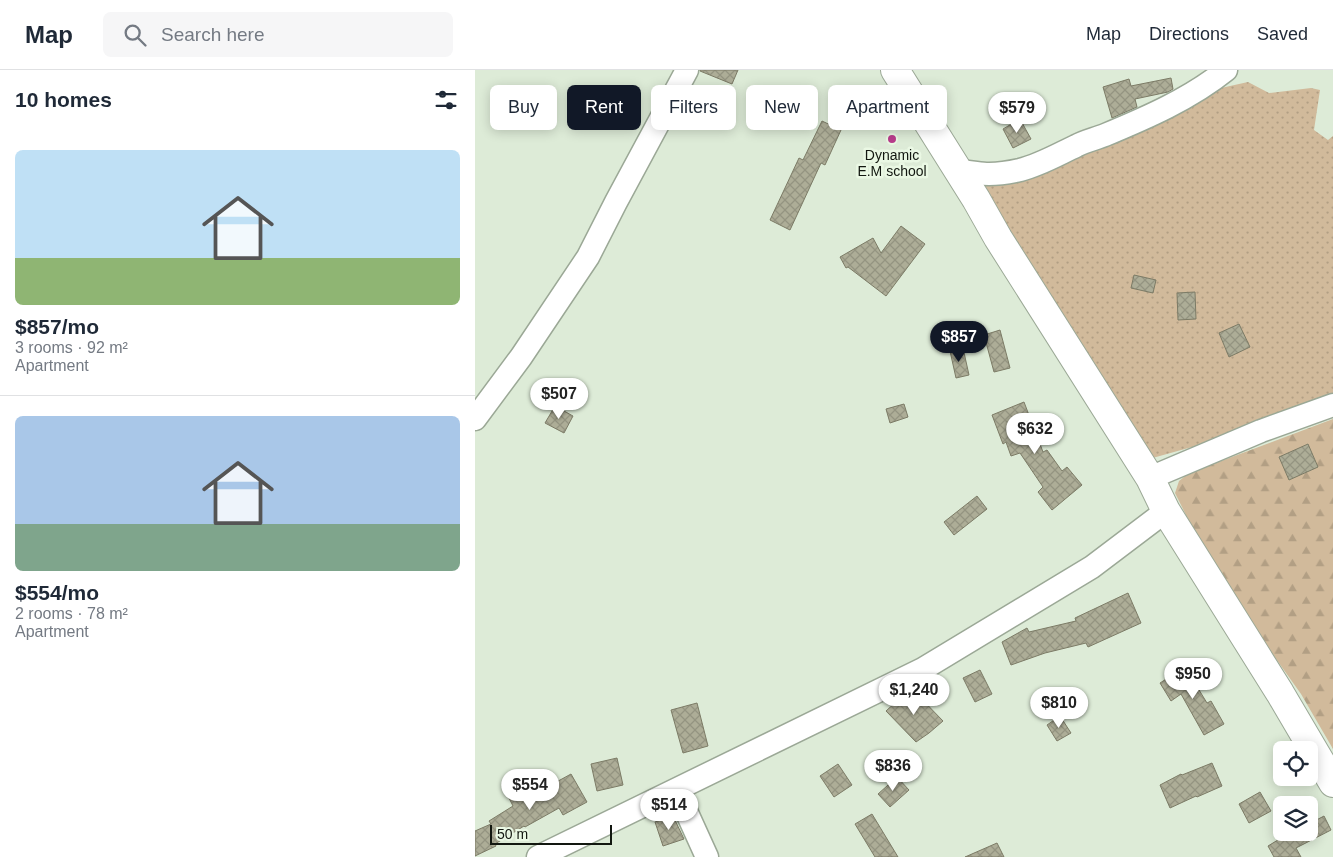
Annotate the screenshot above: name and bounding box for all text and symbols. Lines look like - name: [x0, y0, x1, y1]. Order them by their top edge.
- search box: [103, 12, 453, 57]
- text: Map: [25, 21, 73, 48]
- icon: search: [121, 21, 149, 49]
- text: Search here: [161, 24, 265, 45]
- text: Map: [1086, 24, 1121, 44]
- text: Directions: [1149, 24, 1229, 44]
- text: Saved: [1257, 24, 1308, 44]
- chip: Buy: [490, 85, 557, 130]
- chip: Rent: [567, 85, 641, 130]
- chip: Filters: [651, 85, 736, 130]
- chip: New: [746, 85, 818, 130]
- chip: Apartment: [828, 85, 947, 130]
- icon: filters: [432, 86, 460, 114]
- text: 10 homes: [15, 88, 112, 111]
- pin: $579: [987, 92, 1047, 134]
- text: $579: [999, 99, 1035, 116]
- marker: Dynamic E.M school: [886, 133, 898, 145]
- place label: Dynamic E.M school: [857, 147, 927, 179]
- icon: home: [193, 183, 283, 273]
- text: $857/mo: [15, 315, 99, 338]
- pin: $857: [929, 320, 989, 363]
- text: $857: [941, 328, 977, 345]
- text: 3 rooms · 92 m²: [15, 339, 128, 356]
- text: Apartment: [15, 357, 89, 374]
- pin: $507: [529, 378, 589, 420]
- text: $507: [541, 385, 577, 402]
- pin: $632: [1005, 412, 1065, 455]
- text: $632: [1017, 420, 1053, 437]
- icon: home: [193, 448, 283, 538]
- text: $554/mo: [15, 581, 99, 604]
- text: 2 rooms · 78 m²: [15, 605, 128, 622]
- text: Apartment: [15, 623, 89, 640]
- pin: $950: [1163, 658, 1223, 700]
- text: $950: [1175, 665, 1211, 682]
- pin: $1,240: [873, 674, 955, 716]
- text: $1,240: [890, 681, 938, 698]
- pin: $810: [1029, 686, 1089, 729]
- text: $810: [1041, 694, 1077, 711]
- map controls: [1273, 741, 1318, 841]
- button: locate: [1273, 741, 1318, 786]
- pin: $836: [863, 750, 923, 792]
- text: $836: [875, 757, 911, 774]
- pin: $554: [500, 768, 560, 811]
- text: $554: [512, 776, 548, 793]
- pin: $514: [639, 788, 699, 831]
- text: $514: [651, 796, 687, 813]
- button: layers: [1273, 796, 1318, 841]
- scale bar: [490, 822, 613, 845]
- text: 50 m: [497, 826, 528, 842]

